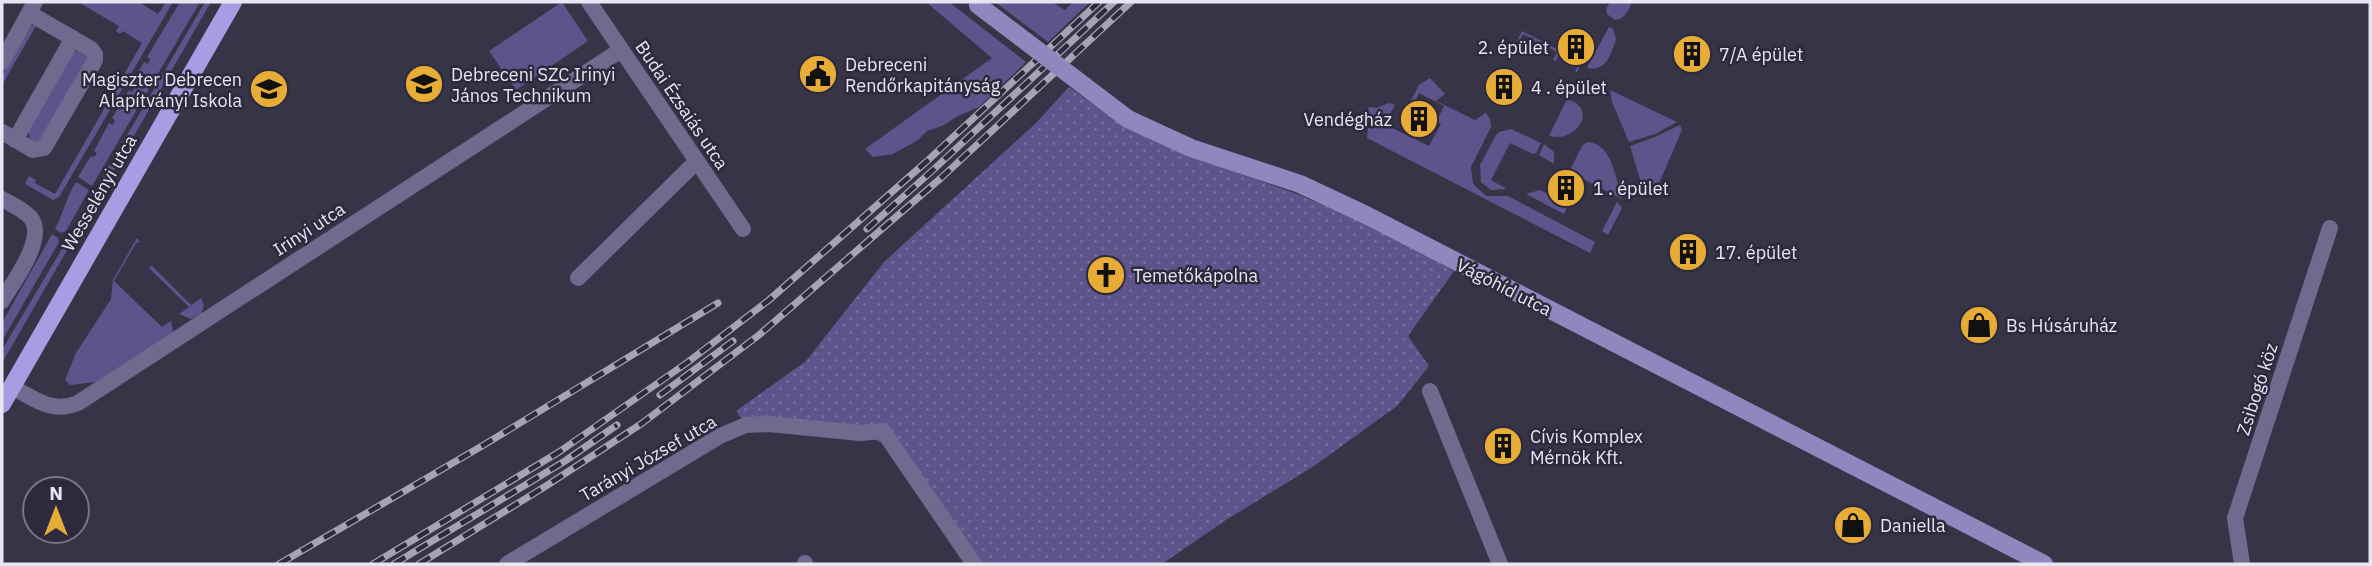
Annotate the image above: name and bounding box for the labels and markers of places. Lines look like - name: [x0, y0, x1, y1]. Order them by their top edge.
- building icon: 2. épület: [1555, 26, 1597, 68]
- building icon: 7/A épület: [1671, 33, 1713, 75]
- place label: 2. épület: [1477, 36, 1549, 59]
- place label: 7/A épület: [1719, 43, 1803, 66]
- public building icon: Debreceni Rendőrkapitányság: [797, 53, 839, 95]
- place label: Debreceni Rendőrkapitányság: [845, 53, 1001, 97]
- school or university icon: Debreceni SZC Irinyi János Technikum: [403, 63, 445, 105]
- place label: Debreceni SZC Irinyi János Technikum: [451, 63, 616, 107]
- building icon: 4 . épület: [1483, 66, 1525, 108]
- place label: Magiszter Debrecen Alapítványi Iskola: [82, 68, 242, 112]
- school or university icon: Magiszter Debrecen Alapítványi Iskola: [248, 68, 290, 110]
- place label: 4 . épület: [1531, 76, 1607, 99]
- building icon: Vendégház: [1398, 98, 1440, 140]
- place label: Vendégház: [1303, 108, 1392, 131]
- building icon: 1 . épület: [1545, 167, 1587, 209]
- place label: 1 . épület: [1593, 177, 1669, 200]
- building icon: 17. épület: [1667, 231, 1709, 273]
- place label: 17. épület: [1715, 241, 1797, 264]
- church icon: Temetőkápolna: [1085, 254, 1127, 296]
- place label: Temetőkápolna: [1133, 264, 1259, 287]
- shop icon: Bs Húsáruház: [1958, 304, 2000, 346]
- place label: Bs Húsáruház: [2006, 314, 2117, 337]
- building icon: Cívis Komplex Mérnök Kft.: [1482, 425, 1524, 467]
- place label: Cívis Komplex Mérnök Kft.: [1530, 425, 1643, 469]
- shop icon: Daniella: [1832, 504, 1874, 546]
- place label: Daniella: [1880, 514, 1946, 537]

